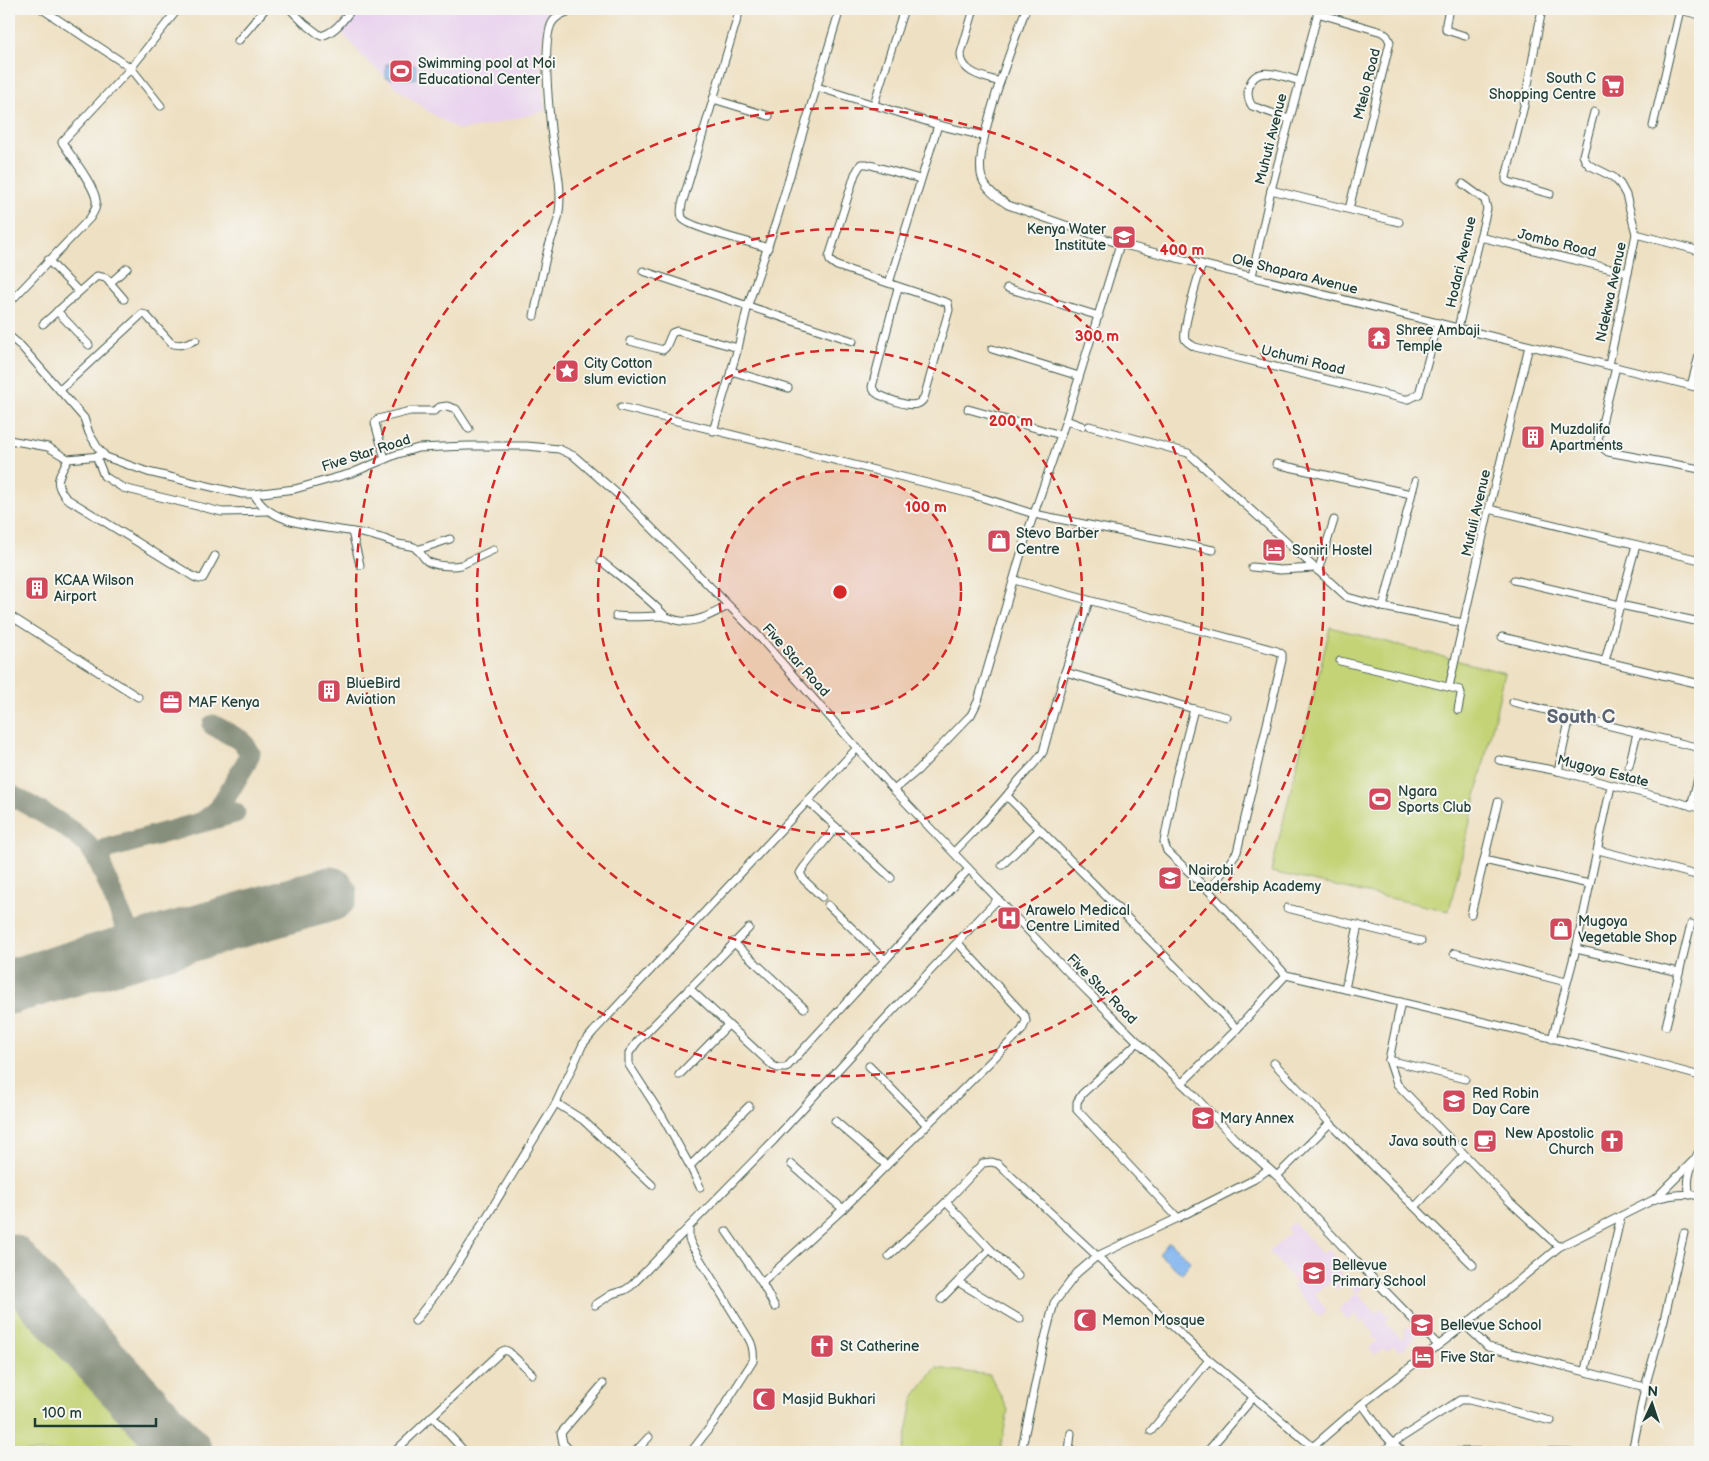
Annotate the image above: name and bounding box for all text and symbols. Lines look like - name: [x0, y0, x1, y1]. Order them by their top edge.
- street label: Mtelo Road: [1350, 47, 1384, 121]
- place label: Swimming pool at Moi Educational Center: [418, 55, 556, 88]
- sports icon: Swimming pool at Moi Educational Center: [388, 58, 414, 84]
- place label: South C Shopping Centre: [1489, 70, 1596, 103]
- supermarket icon: South C Shopping Centre: [1600, 73, 1626, 99]
- street label: Muhuti Avenue: [1251, 91, 1291, 187]
- street label: Hodari Avenue: [1442, 215, 1480, 309]
- place label: Kenya Water Institute: [1027, 221, 1107, 254]
- school or university icon: Kenya Water Institute: [1111, 224, 1137, 250]
- street label: Jombo Road: [1516, 225, 1598, 261]
- street label: Ndekwa Avenue: [1592, 240, 1630, 344]
- text: 400 m: [1160, 241, 1204, 260]
- street label: Ole Shapara Avenue: [1230, 250, 1360, 298]
- place label: Shree Ambaji Temple: [1396, 322, 1480, 355]
- temple icon: Shree Ambaji Temple: [1366, 325, 1392, 351]
- text: 300 m: [1075, 327, 1119, 346]
- street label: Uchumi Road: [1259, 341, 1347, 379]
- place label: City Cotton slum eviction: [584, 355, 666, 388]
- place icon: City Cotton slum eviction: [554, 358, 580, 384]
- text: 200 m: [989, 412, 1033, 431]
- place label: Muzdalifa Apartments: [1550, 421, 1623, 454]
- building icon: Muzdalifa Apartments: [1520, 424, 1546, 450]
- street label: Five Star Road: [319, 431, 413, 475]
- street label: Mufuli Avenue: [1458, 468, 1494, 558]
- text: 100 m: [905, 498, 947, 517]
- place label: Stevo Barber Centre: [1016, 525, 1100, 558]
- shop icon: Stevo Barber Centre: [986, 528, 1012, 554]
- hotel icon: Soniri Hostel: [1261, 537, 1287, 563]
- place label: Soniri Hostel: [1292, 542, 1372, 559]
- place label: KCAA Wilson Airport: [54, 572, 134, 605]
- building icon: KCAA Wilson Airport: [24, 575, 50, 601]
- centre of rings: [831, 583, 849, 601]
- street label: Five Star Road: [759, 620, 833, 700]
- place label: BlueBird Aviation: [346, 675, 400, 708]
- building icon: BlueBird Aviation: [316, 678, 342, 704]
- office icon: MAF Kenya: [158, 689, 184, 715]
- place label: MAF Kenya: [188, 694, 260, 711]
- district label: South C: [1547, 706, 1615, 729]
- street label: Mugoya Estate: [1556, 751, 1650, 791]
- place label: Ngara Sports Club: [1398, 783, 1471, 816]
- sports icon: Ngara Sports Club: [1367, 786, 1393, 812]
- place label: Nairobi Leadership Academy: [1188, 862, 1322, 895]
- school or university icon: Nairobi Leadership Academy: [1157, 865, 1183, 891]
- place label: Arawelo Medical Centre Limited: [1026, 902, 1130, 935]
- hospital icon: Arawelo Medical Centre Limited: [996, 905, 1022, 931]
- place label: Mugoya Vegetable Shop: [1578, 913, 1677, 946]
- shop icon: Mugoya Vegetable Shop: [1548, 916, 1574, 942]
- street label: Five Star Road: [1063, 950, 1141, 1028]
- place label: Red Robin Day Care: [1472, 1085, 1539, 1118]
- school or university icon: Red Robin Day Care: [1441, 1088, 1467, 1114]
- school or university icon: Mary Annex: [1190, 1105, 1216, 1131]
- place label: Mary Annex: [1220, 1110, 1294, 1127]
- place label: New Apostolic Church: [1505, 1125, 1594, 1158]
- cafe icon: Java south c: [1472, 1128, 1498, 1154]
- church icon: New Apostolic Church: [1599, 1128, 1625, 1154]
- place label: Java south c: [1389, 1133, 1468, 1150]
- place label: Bellevue Primary School: [1332, 1257, 1426, 1290]
- school or university icon: Bellevue Primary School: [1301, 1260, 1327, 1286]
- mosque icon: Memon Mosque: [1072, 1307, 1098, 1333]
- place label: Memon Mosque: [1102, 1312, 1205, 1329]
- school or university icon: Bellevue School: [1409, 1312, 1435, 1338]
- place label: Bellevue School: [1440, 1317, 1541, 1334]
- church icon: St Catherine: [809, 1333, 835, 1359]
- place label: St Catherine: [840, 1338, 919, 1355]
- hotel icon: Five Star: [1410, 1344, 1436, 1370]
- place label: Five Star: [1440, 1349, 1496, 1366]
- north arrow: [1626, 1378, 1676, 1428]
- text: N: [1647, 1383, 1658, 1400]
- mosque icon: Masjid Bukhari: [751, 1386, 777, 1412]
- place label: Masjid Bukhari: [782, 1391, 876, 1408]
- scale bar: [35, 1396, 156, 1428]
- text: 100 m: [42, 1404, 82, 1423]

